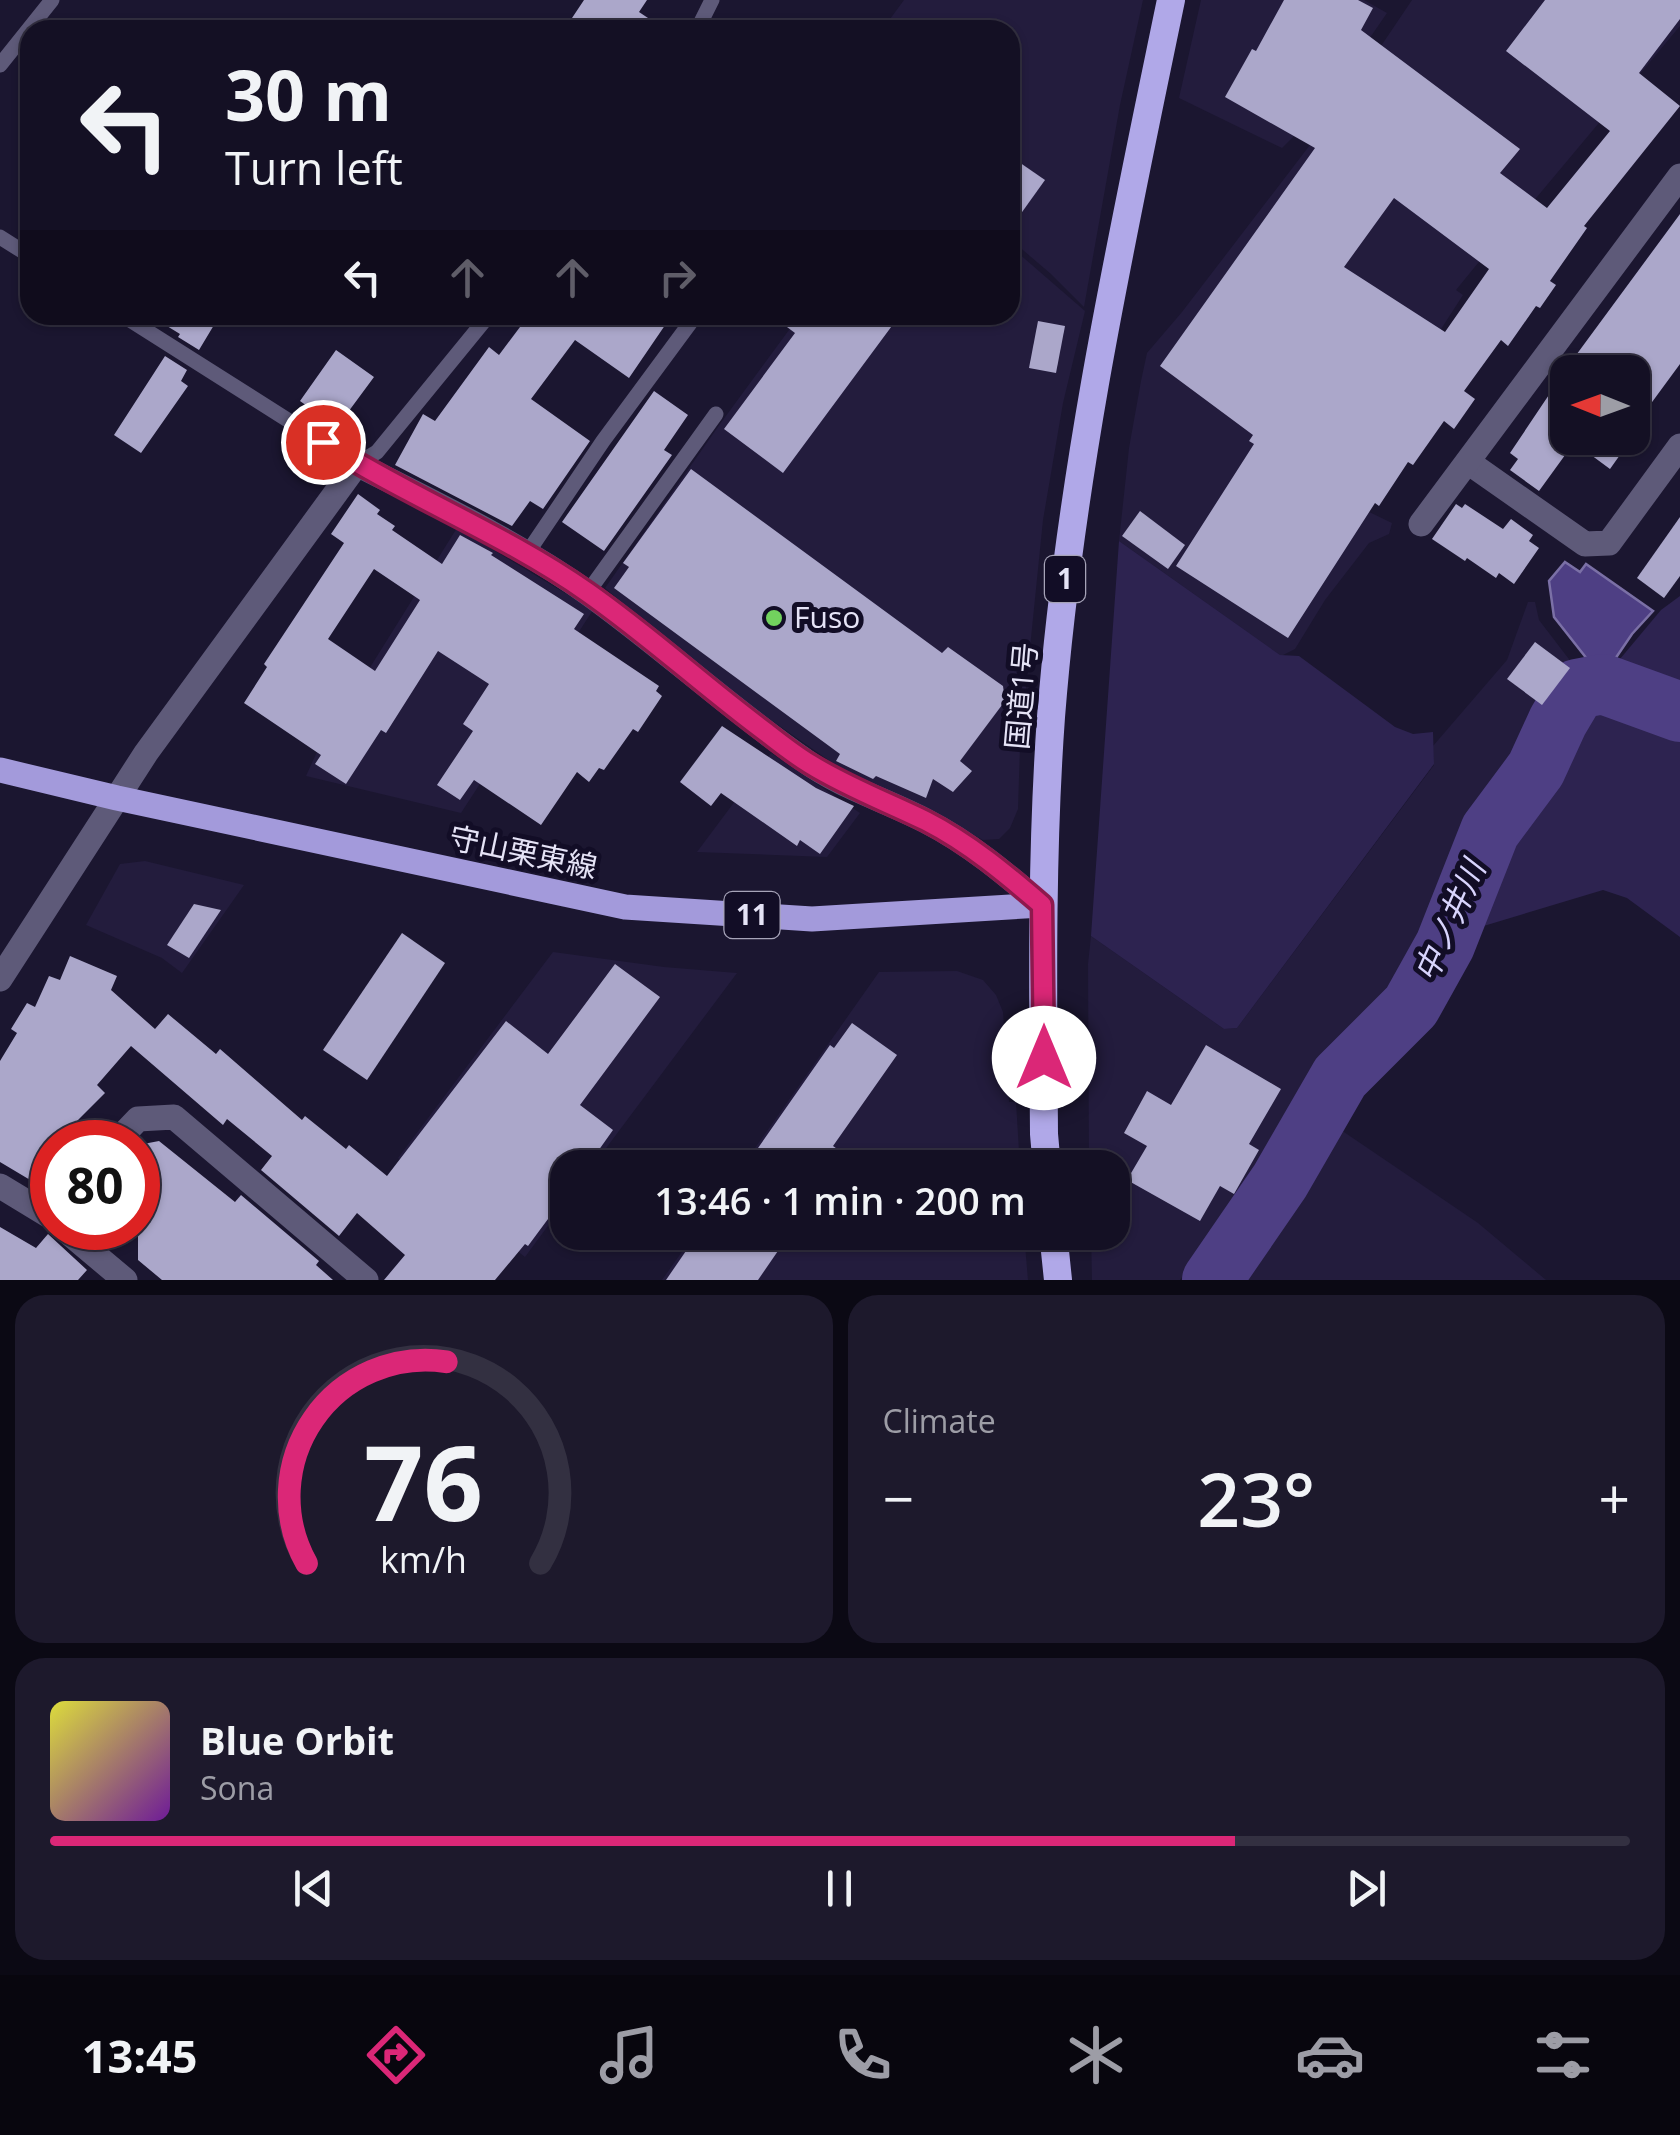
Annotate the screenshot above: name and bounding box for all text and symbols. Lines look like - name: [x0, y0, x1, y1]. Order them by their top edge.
- text: 30 m: [225, 46, 392, 142]
- icon: left: [60, 60, 190, 190]
- text: Turn left: [225, 137, 403, 198]
- icon: left: [335, 250, 390, 305]
- icon: ahead: [440, 250, 495, 305]
- icon: ahead: [545, 250, 600, 305]
- icon: right: [650, 250, 705, 305]
- north arrow: [1550, 355, 1650, 455]
- map controls: [1550, 355, 1650, 455]
- pin: [281, 400, 366, 485]
- icon: arrive: [296, 415, 351, 470]
- road number: 1: [1045, 556, 1085, 602]
- place label: Fuso: [794, 596, 860, 637]
- marker: Fuso: [763, 607, 785, 629]
- street label: 国道1号: [995, 641, 1046, 751]
- street label: 守山栗東線: [446, 816, 601, 887]
- water label: 中ノ井川: [1403, 850, 1496, 988]
- road number: 11: [724, 892, 780, 938]
- position arrow: [992, 1006, 1096, 1110]
- speed limit sign: 80: [30, 1120, 160, 1250]
- text: 13:46 · 1 min · 200 m: [654, 1174, 1026, 1226]
- text: Climate: [883, 1399, 996, 1442]
- text: 76: [364, 1410, 483, 1551]
- text: 23°: [1197, 1447, 1315, 1549]
- text: −: [883, 1460, 914, 1535]
- text: +: [1599, 1460, 1630, 1535]
- text: km/h: [380, 1535, 467, 1583]
- text: Blue Orbit: [200, 1714, 394, 1766]
- text: Sona: [200, 1766, 274, 1809]
- icon: previous: [286, 1861, 341, 1916]
- icon: pause: [812, 1861, 867, 1916]
- icon: next: [1339, 1861, 1394, 1916]
- icon: directions: [361, 2020, 431, 2090]
- icon: music: [594, 2020, 664, 2090]
- icon: phone: [828, 2020, 898, 2090]
- icon: climate: [1061, 2020, 1131, 2090]
- icon: car: [1295, 2020, 1365, 2090]
- icon: filters: [1528, 2020, 1598, 2090]
- text: 13:45: [82, 2025, 197, 2086]

